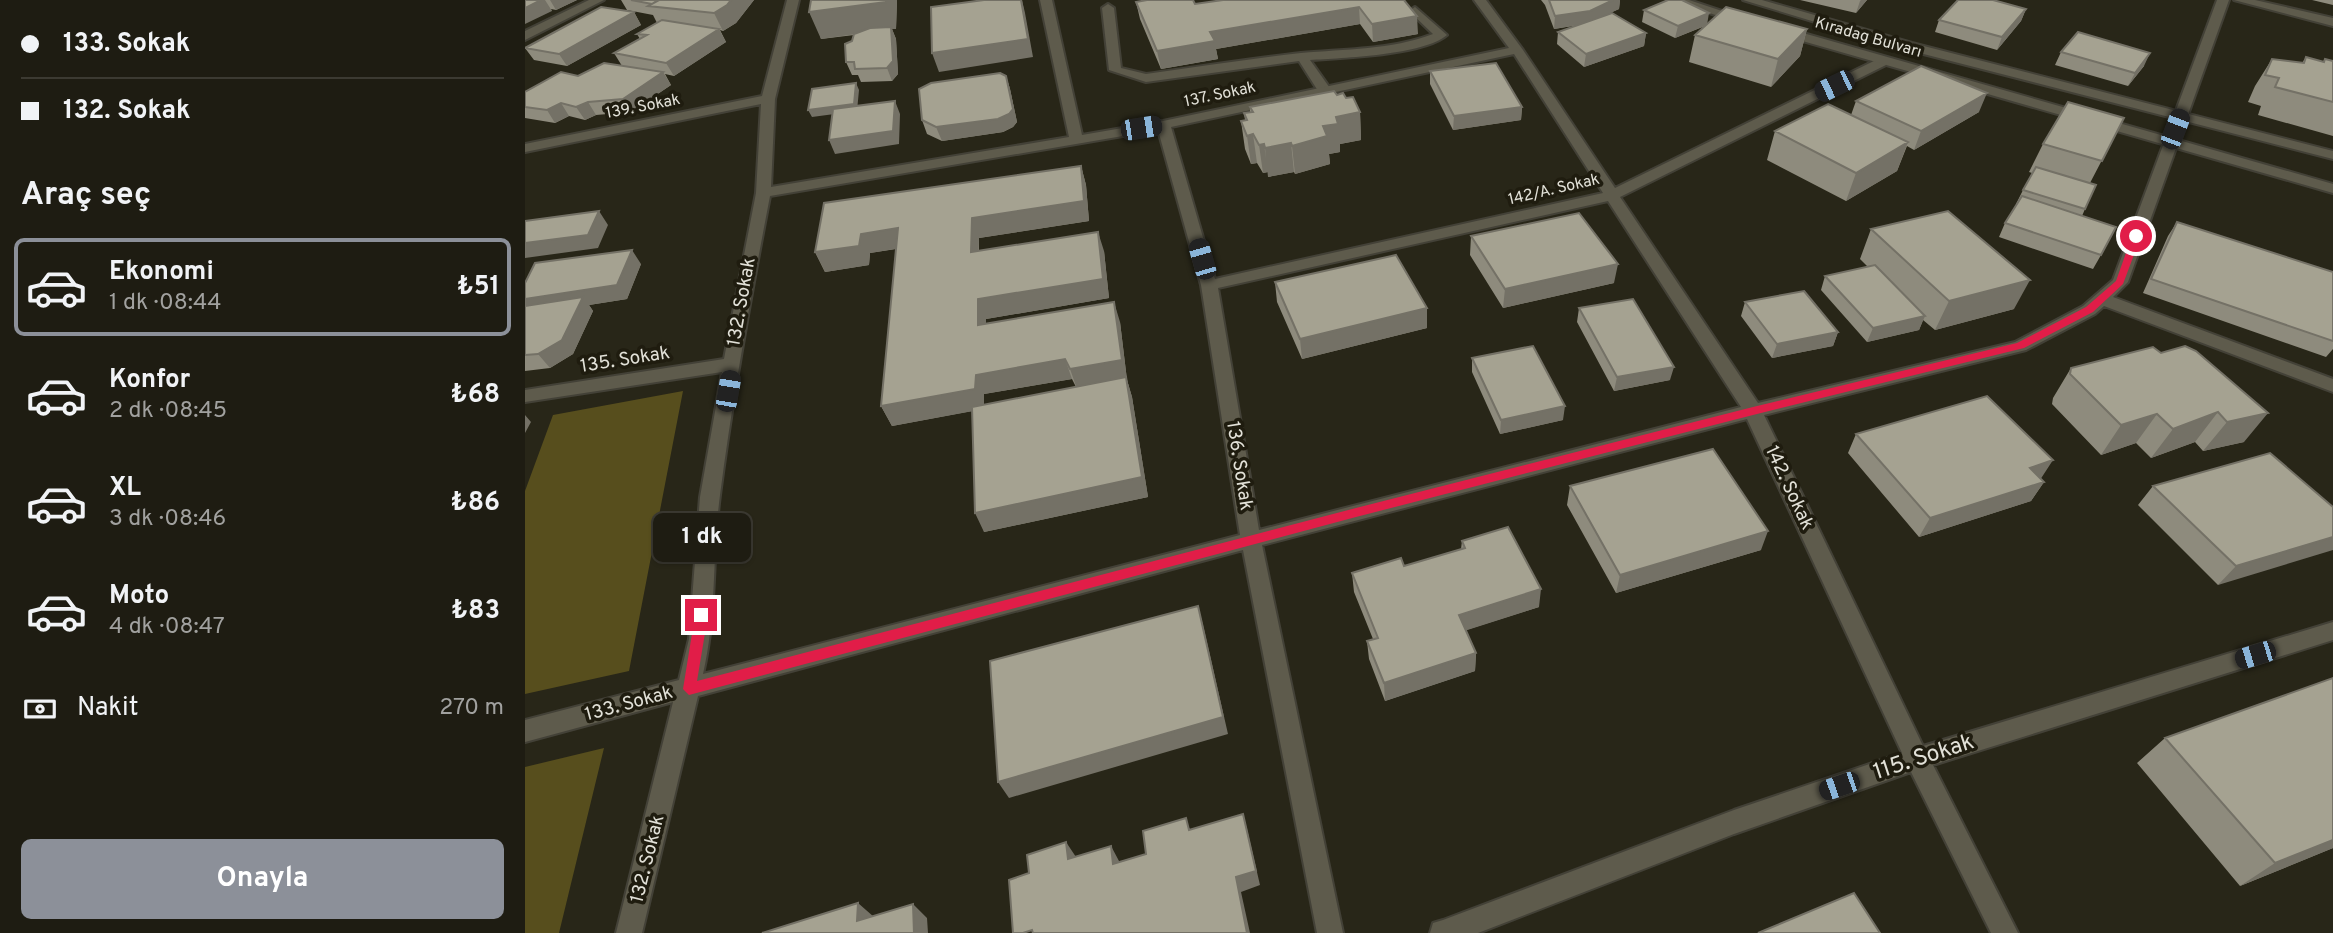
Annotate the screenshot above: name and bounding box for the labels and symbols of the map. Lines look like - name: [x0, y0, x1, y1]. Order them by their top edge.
- street label: Kıradag Bulvarı: [1812, 13, 1924, 63]
- car: [1811, 67, 1858, 105]
- street label: 137. Sokak: [1182, 78, 1258, 112]
- street label: 139. Sokak: [604, 90, 682, 124]
- car: [2158, 106, 2193, 152]
- car: [1119, 114, 1164, 142]
- street label: 142/A. Sokak: [1506, 170, 1602, 210]
- route start: [2120, 220, 2152, 252]
- car: [1187, 236, 1218, 282]
- street label: 132. Sokak: [722, 256, 762, 348]
- street label: 135. Sokak: [578, 341, 672, 379]
- car: [715, 368, 742, 414]
- street label: 136. Sokak: [1220, 420, 1258, 512]
- street label: 142. Sokak: [1759, 442, 1819, 534]
- callout: 1 dk: [652, 514, 750, 562]
- route end: [685, 599, 717, 631]
- car: [2232, 639, 2279, 671]
- street label: 133. Sokak: [582, 681, 676, 727]
- street label: 115. Sokak: [1870, 728, 1978, 788]
- car: [1816, 769, 1863, 803]
- street label: 132. Sokak: [625, 813, 671, 905]

